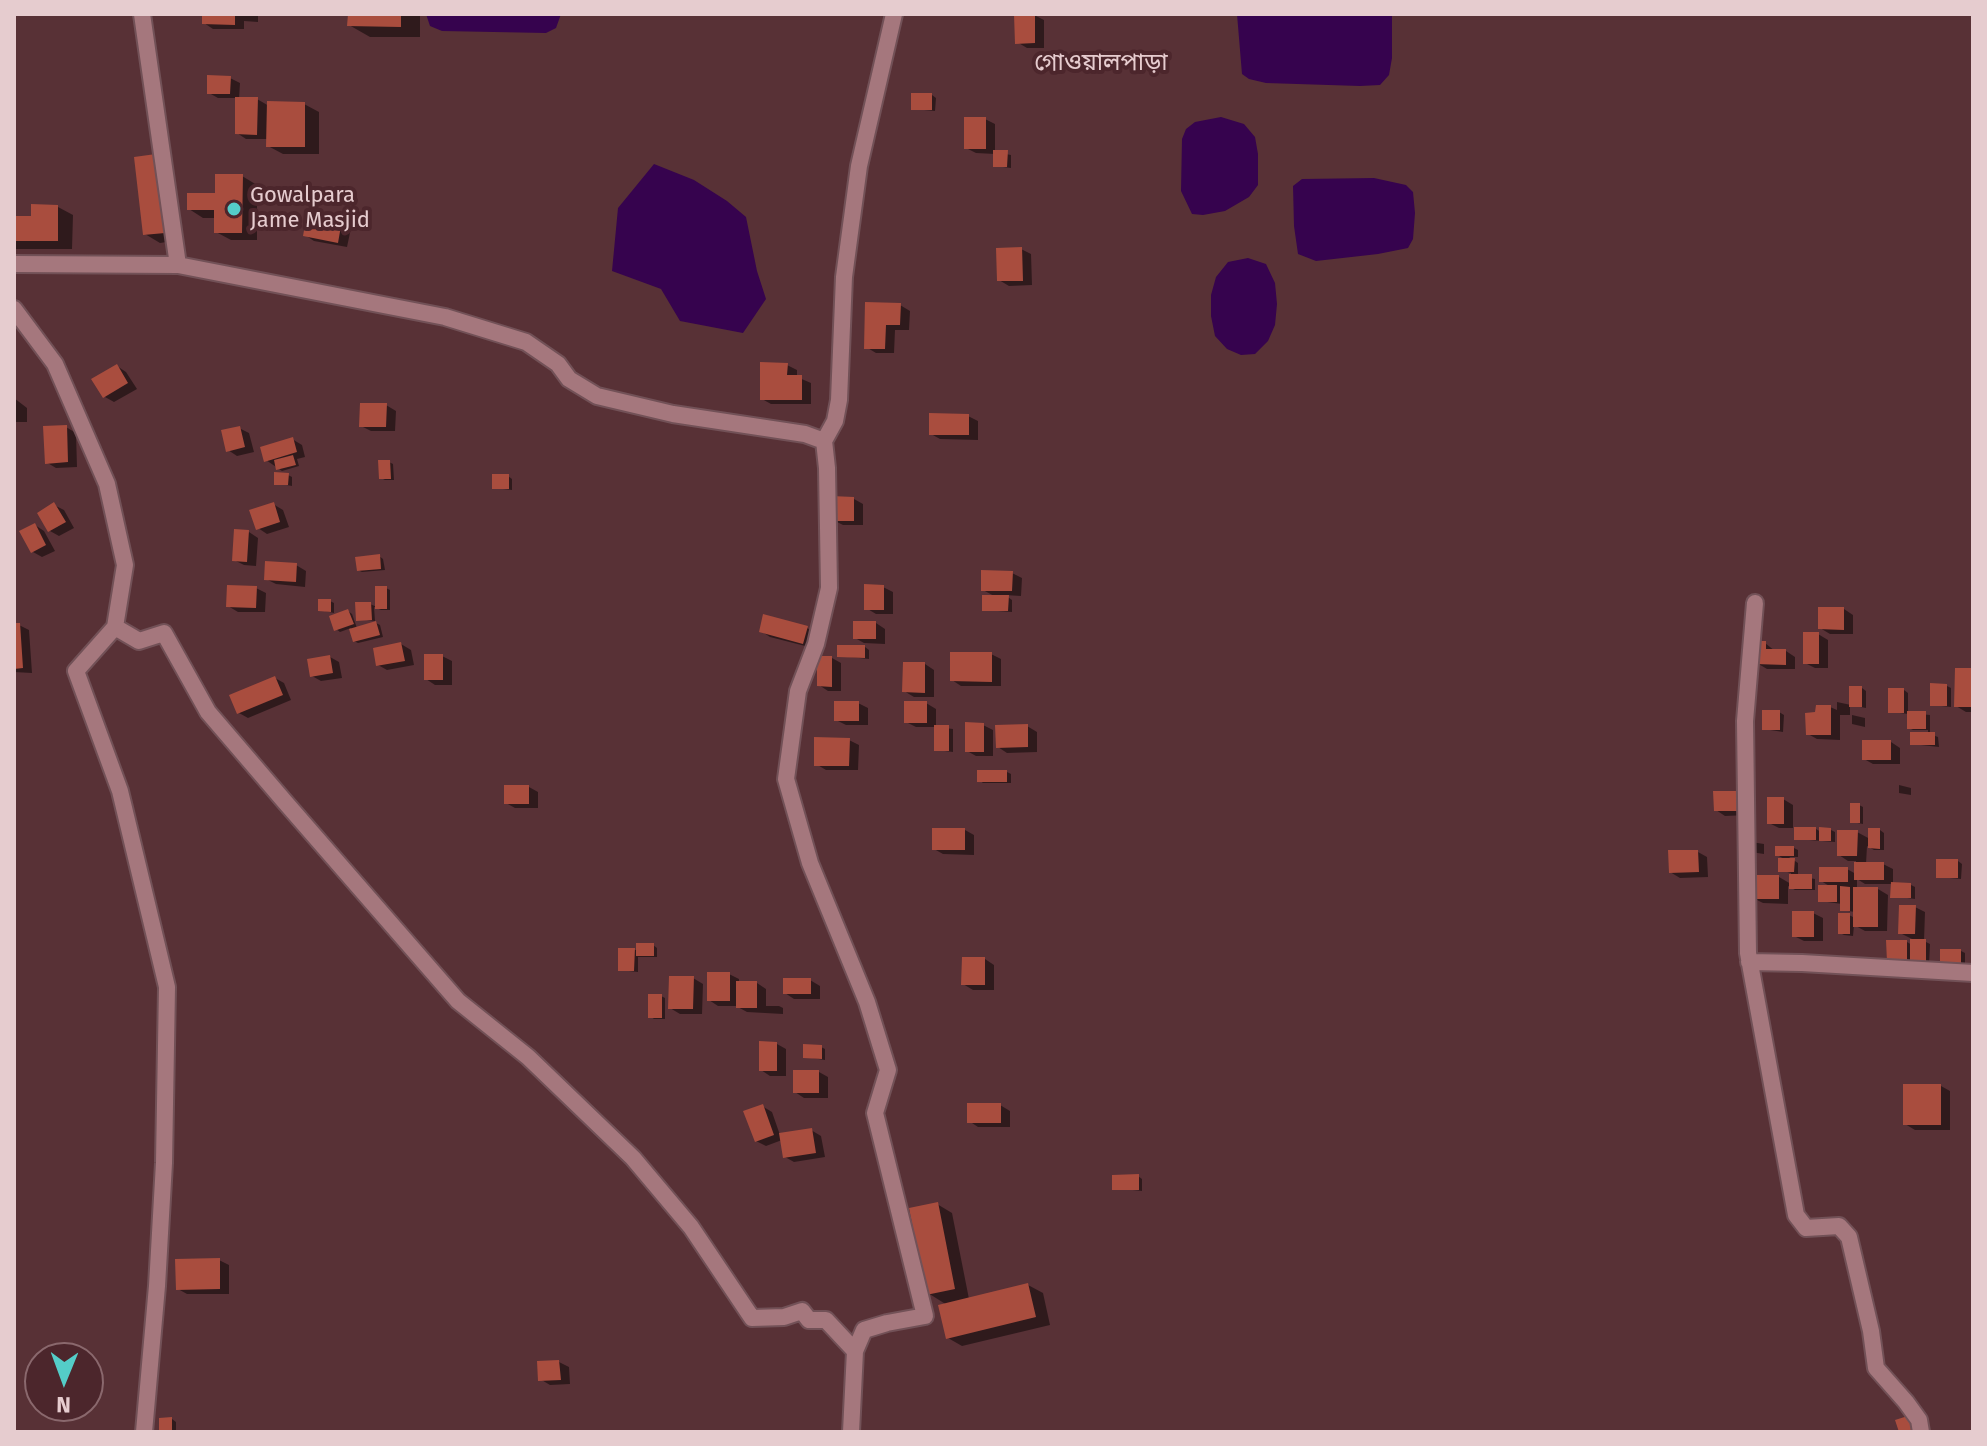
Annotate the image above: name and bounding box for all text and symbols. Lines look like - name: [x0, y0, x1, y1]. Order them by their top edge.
- district label: গোওয়ালপাড়া: [1034, 49, 1168, 77]
- place label: Gowalpara Jame Masjid: [250, 183, 370, 234]
- marker: Gowalpara Jame Masjid: [225, 200, 243, 218]
- north arrow: [24, 1342, 104, 1422]
- text: N: [56, 1391, 71, 1418]

